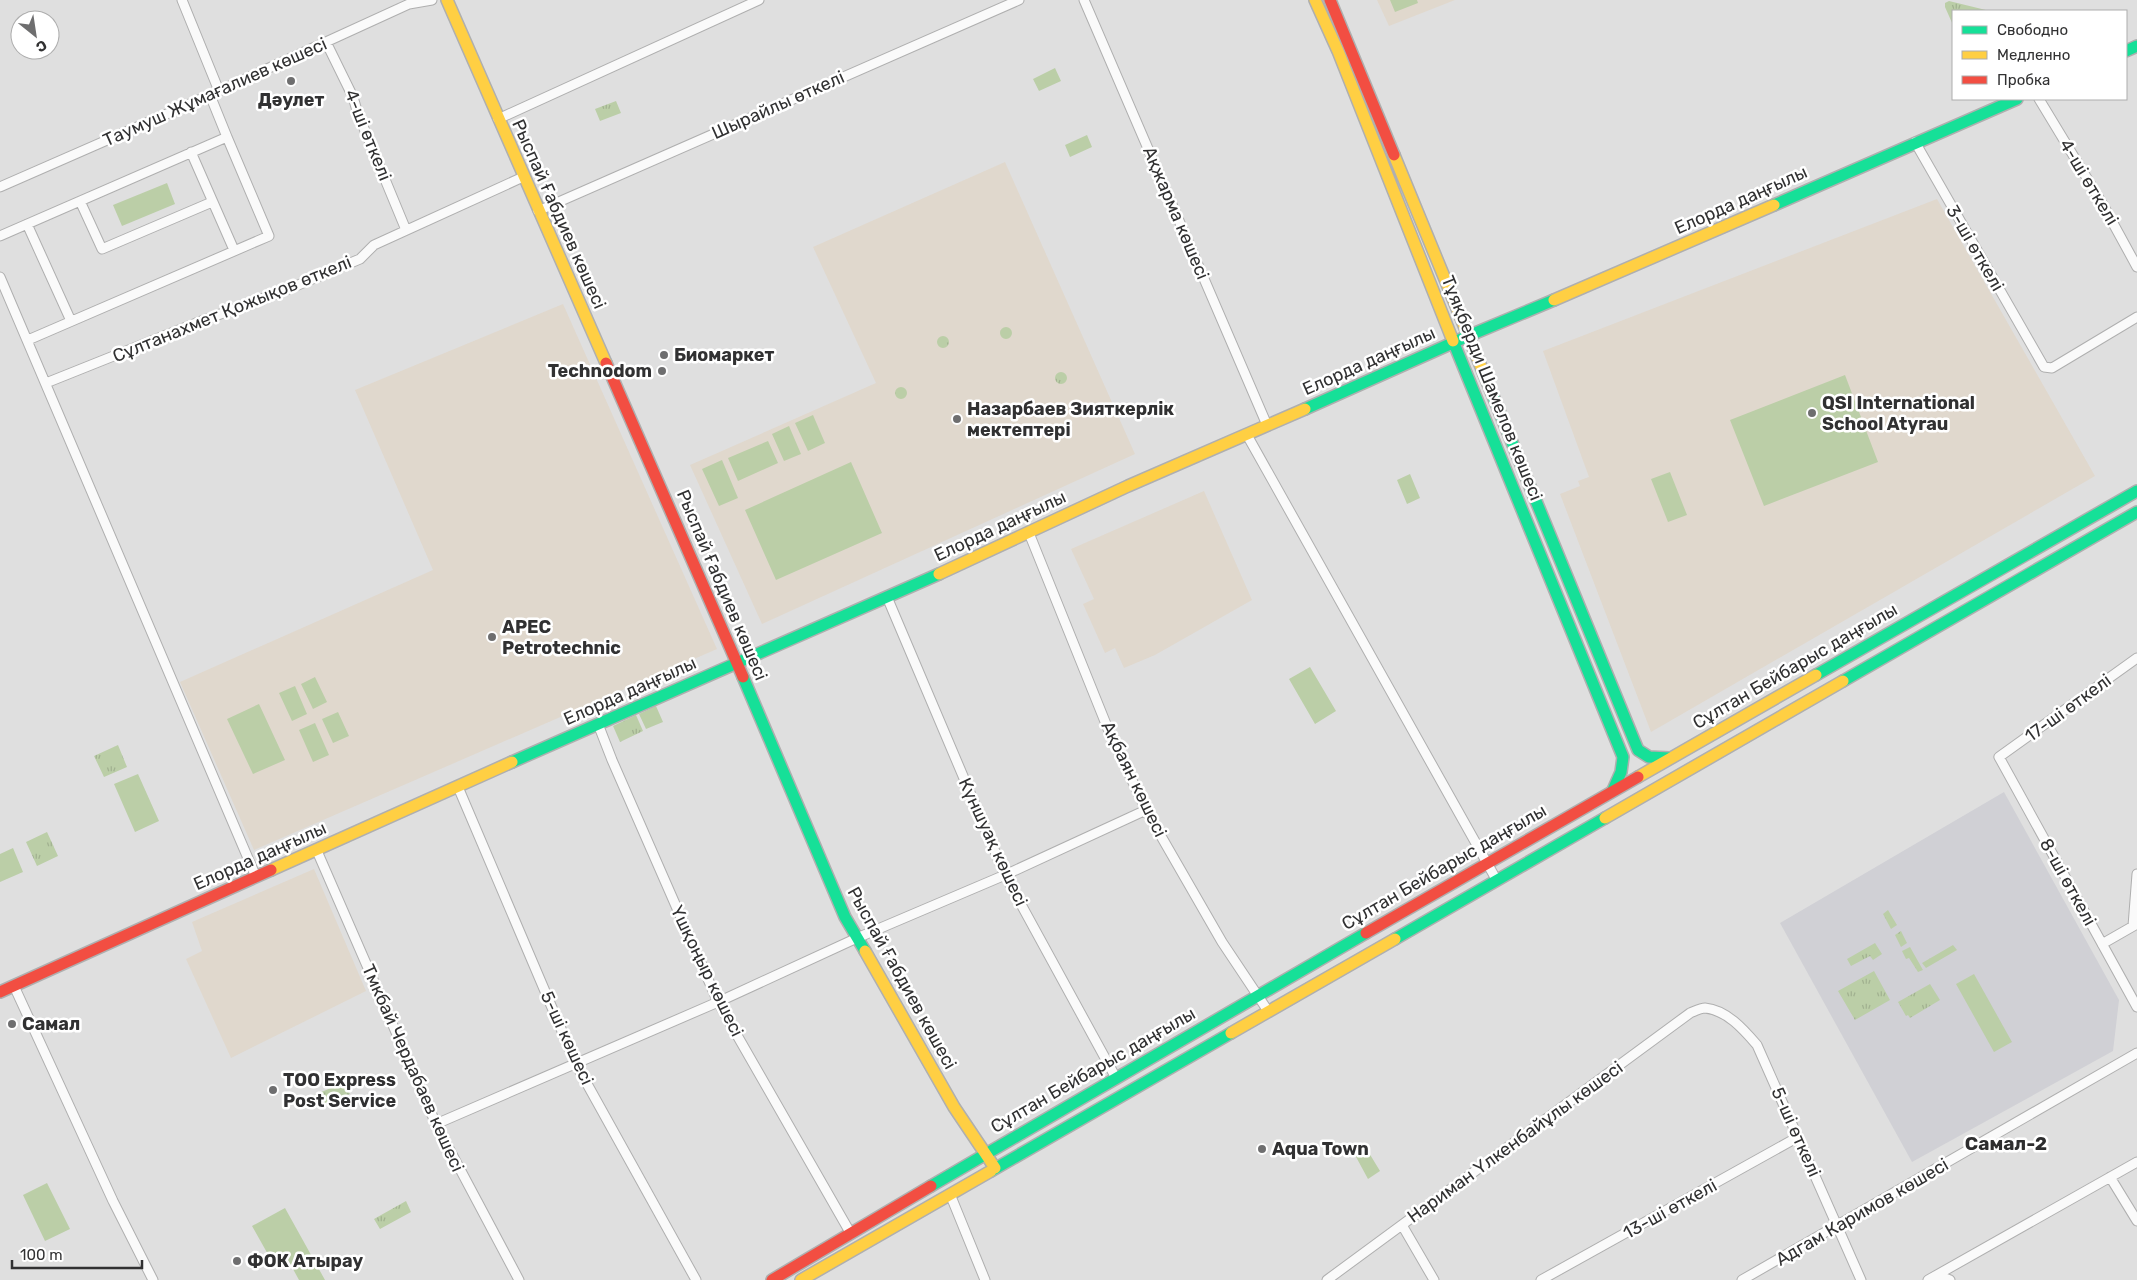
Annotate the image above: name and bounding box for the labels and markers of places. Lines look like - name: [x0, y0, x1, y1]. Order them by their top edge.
- marker: Дәулет: [285, 75, 297, 87]
- place label: Дәулет: [258, 89, 324, 111]
- place label: Биомаркет: [674, 344, 775, 366]
- marker: Биомаркет: [658, 349, 670, 361]
- place label: Technodom: [548, 360, 652, 382]
- marker: Technodom: [656, 365, 668, 377]
- place label: QSI International School Atyrau: [1822, 392, 1975, 435]
- place label: Назарбаев Зияткерлік мектептері: [967, 398, 1174, 441]
- marker: QSI International School Atyrau: [1806, 407, 1818, 419]
- marker: Назарбаев Зияткерлік мектептері: [951, 413, 963, 425]
- place label: APEC Petrotechnic: [502, 616, 621, 659]
- marker: APEC Petrotechnic: [486, 631, 498, 643]
- place label: Самал: [22, 1013, 80, 1035]
- marker: Самал: [6, 1018, 18, 1030]
- place label: ТОО Express Post Service: [283, 1069, 396, 1112]
- marker: ТОО Express Post Service: [267, 1084, 279, 1096]
- place label: Aqua Town: [1272, 1138, 1369, 1160]
- marker: Aqua Town: [1256, 1143, 1268, 1155]
- place label: ФОК Атырау: [247, 1250, 364, 1272]
- marker: ФОК Атырау: [231, 1255, 243, 1267]

